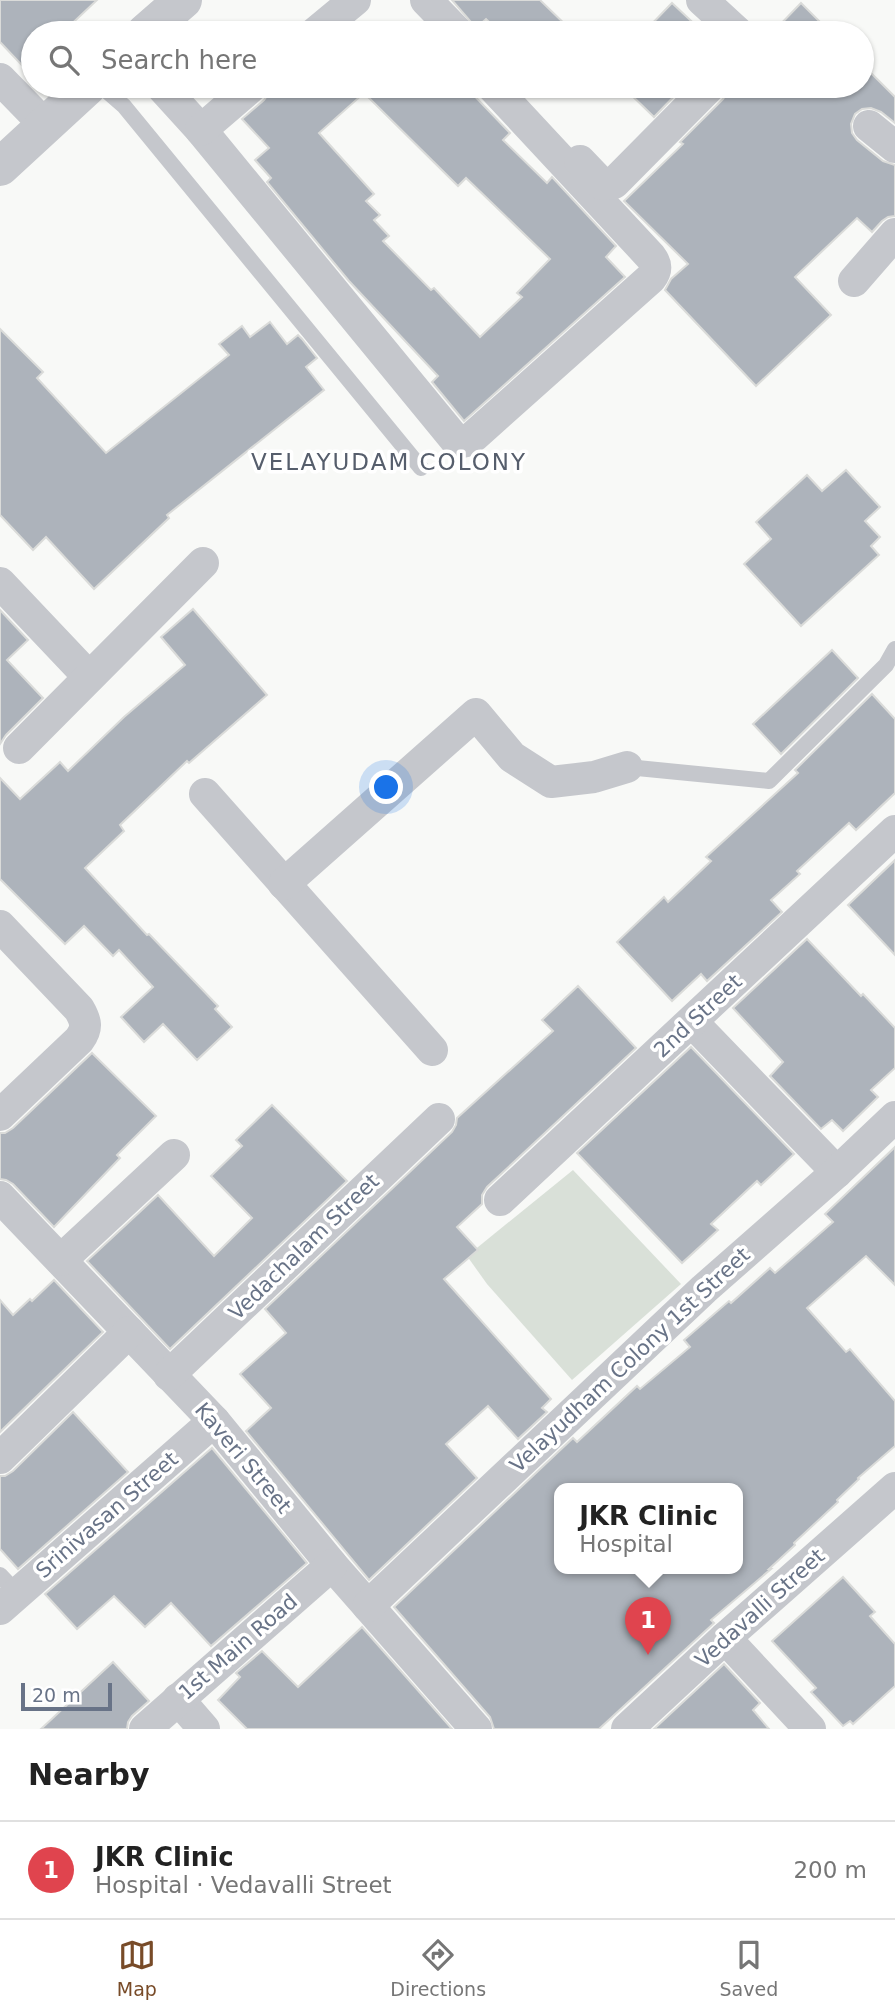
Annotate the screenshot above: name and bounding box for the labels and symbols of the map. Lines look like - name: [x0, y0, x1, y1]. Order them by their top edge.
- district label: VELAYUDAM COLONY: [251, 449, 527, 475]
- your location: [369, 770, 403, 804]
- street label: 2nd Street: [649, 970, 747, 1062]
- street label: Vedachalam Street: [224, 1169, 384, 1325]
- street label: Velayudham Colony 1st Street: [505, 1243, 755, 1477]
- street label: Kaveri Street: [190, 1398, 296, 1518]
- street label: Srinivasan Street: [31, 1447, 183, 1583]
- street label: Vedavalli Street: [691, 1544, 829, 1672]
- street label: 1st Main Road: [174, 1589, 302, 1705]
- pin: 1: [625, 1597, 671, 1655]
- scale bar: [21, 1680, 112, 1712]

